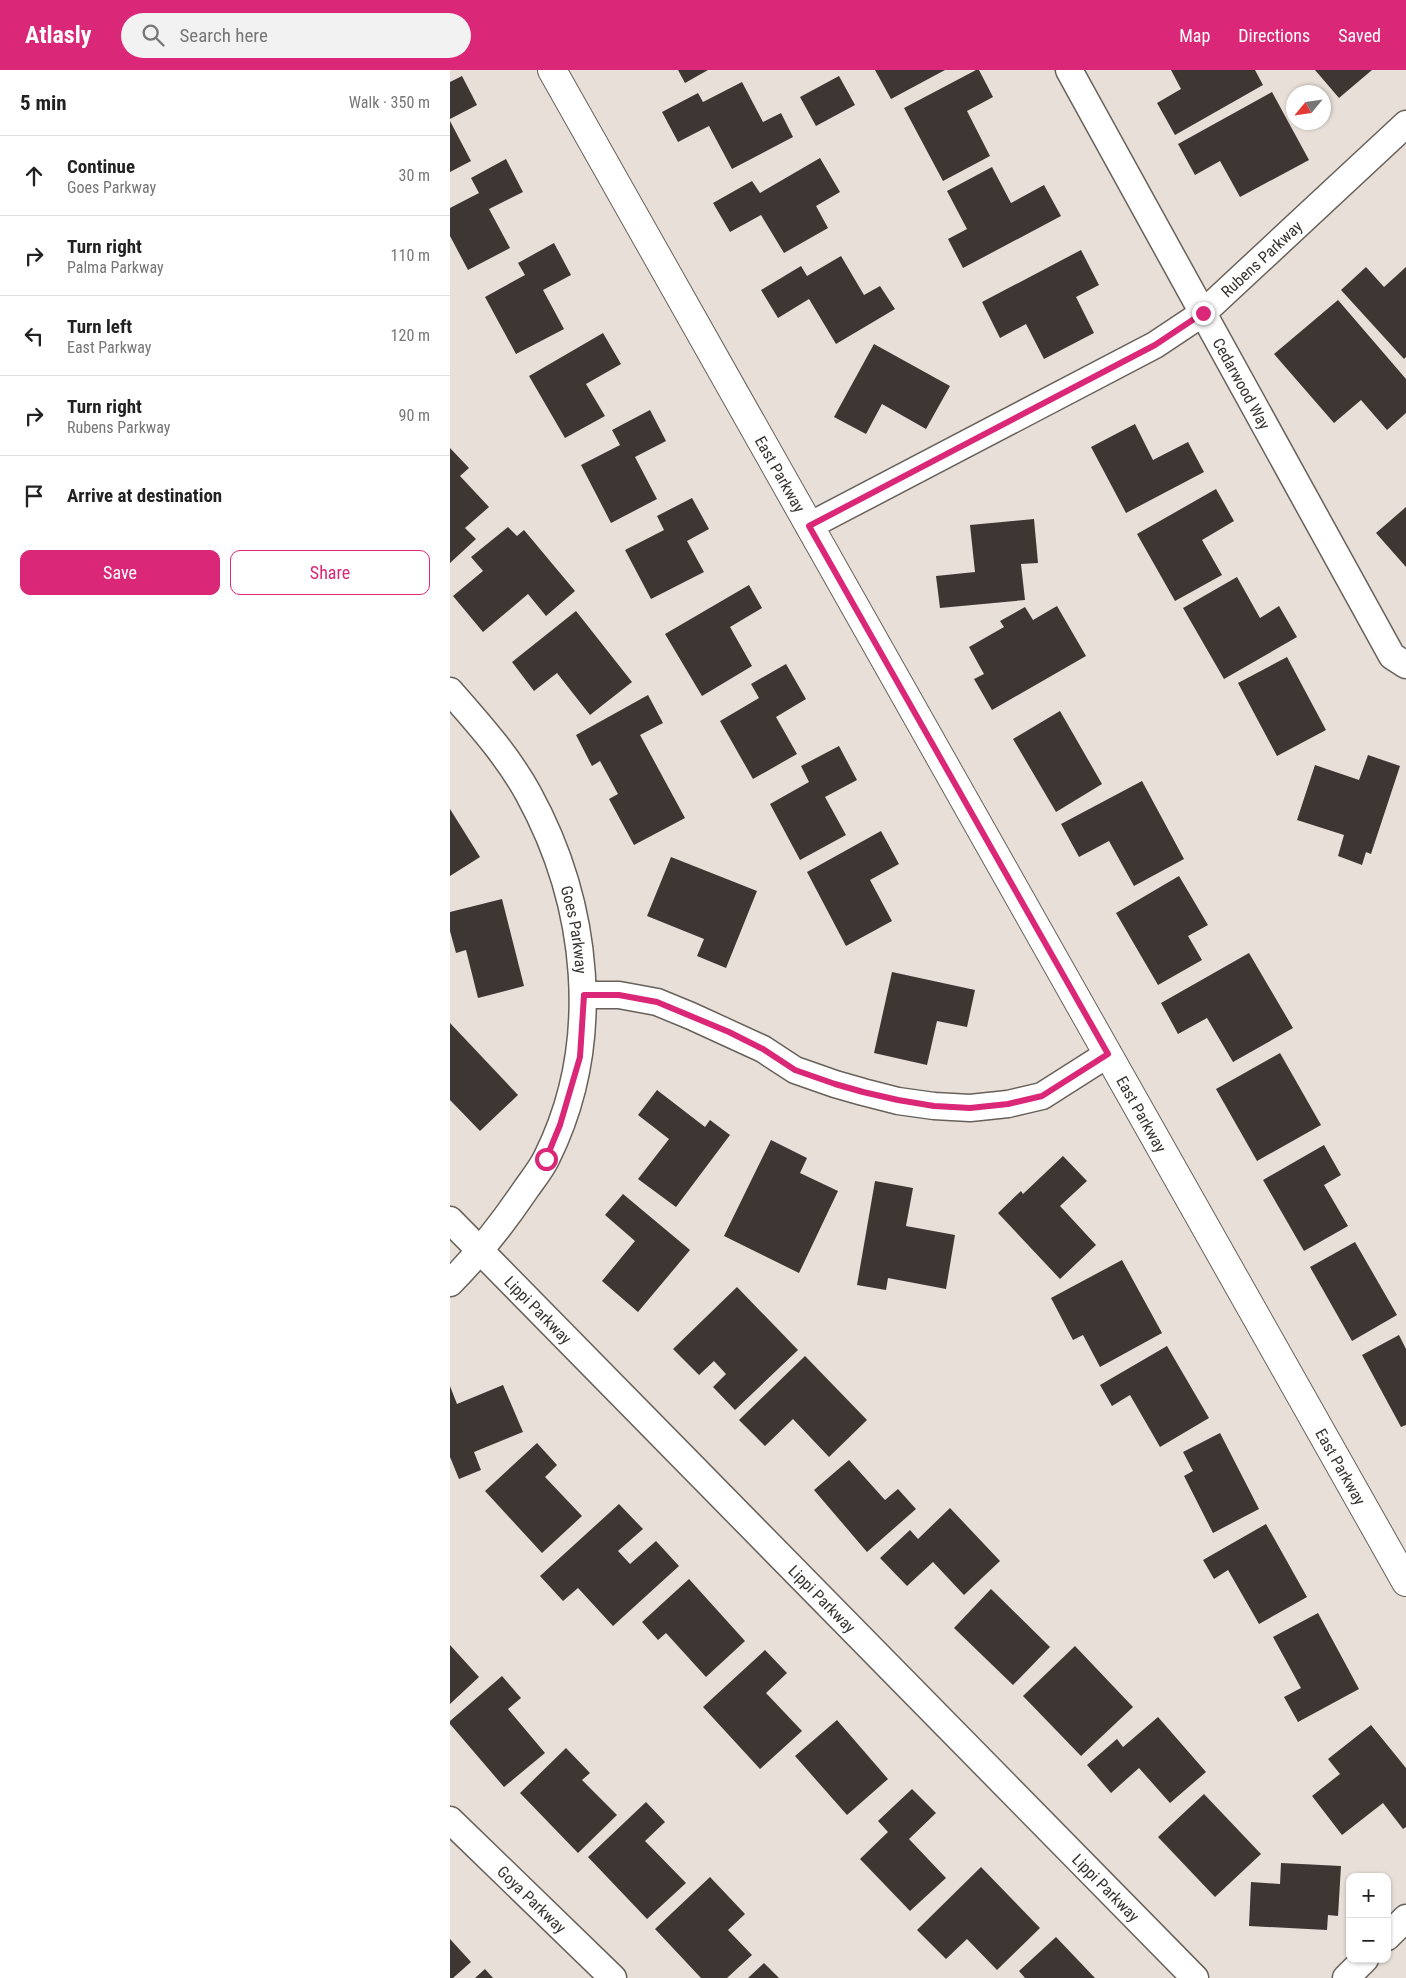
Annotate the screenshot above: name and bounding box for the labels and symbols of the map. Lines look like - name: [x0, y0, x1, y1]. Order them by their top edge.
- north arrow: [1286, 85, 1331, 130]
- street label: Rubens Parkway: [1217, 217, 1306, 301]
- route end: [1192, 302, 1215, 325]
- street label: Cedarwood Way: [1209, 335, 1274, 433]
- street label: East Parkway: [751, 433, 809, 516]
- street label: Goes Parkway: [557, 884, 591, 975]
- street label: East Parkway: [1112, 1073, 1170, 1156]
- route start: [535, 1148, 558, 1171]
- street label: Lippi Parkway: [500, 1272, 576, 1348]
- street label: East Parkway: [1311, 1425, 1370, 1509]
- street label: Lippi Parkway: [784, 1561, 860, 1637]
- street label: Lippi Parkway: [1068, 1850, 1143, 1926]
- street label: Goya Parkway: [493, 1862, 570, 1938]

